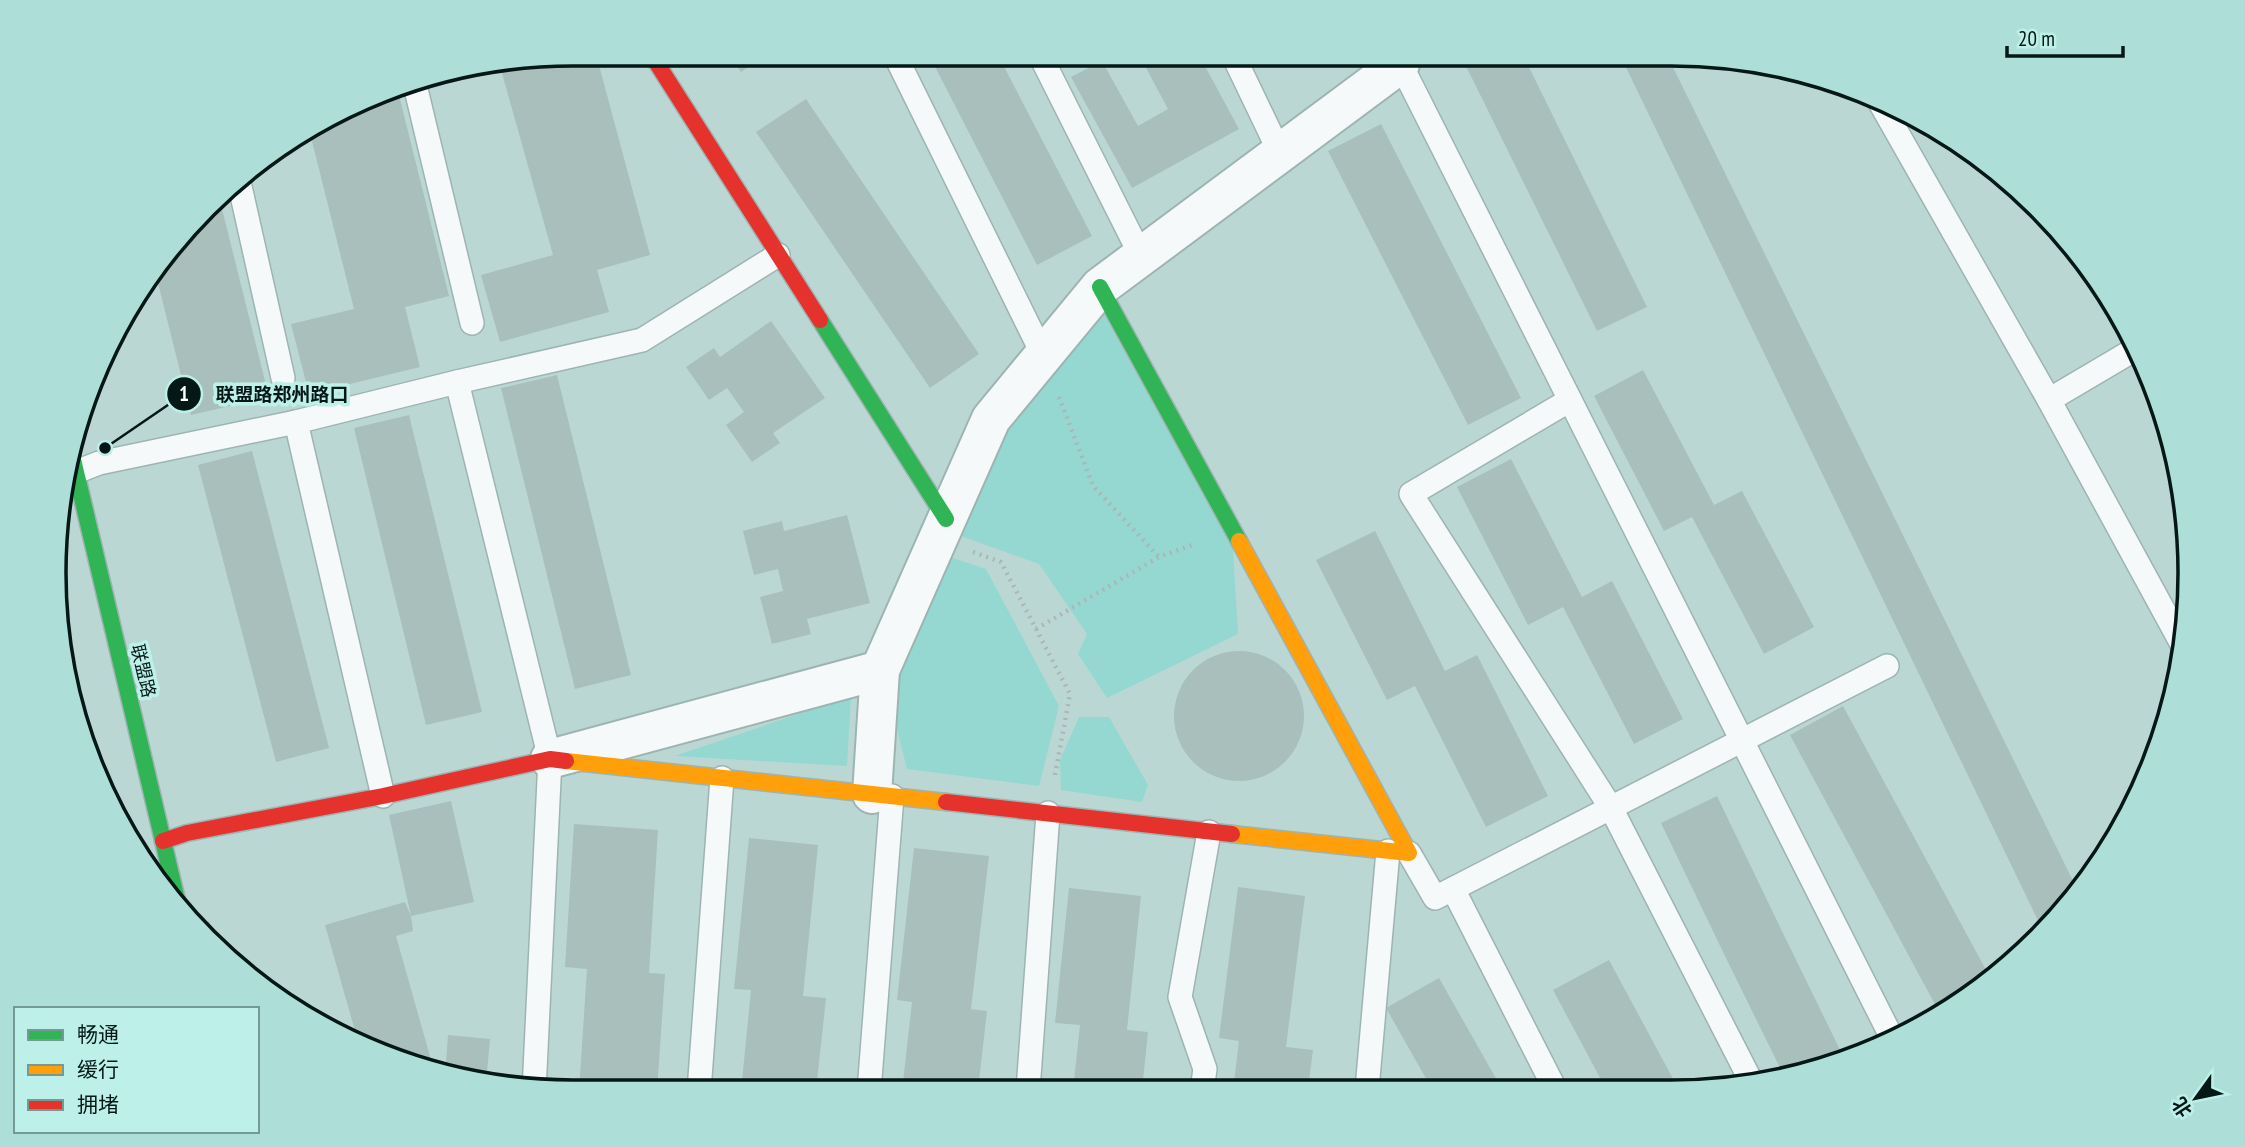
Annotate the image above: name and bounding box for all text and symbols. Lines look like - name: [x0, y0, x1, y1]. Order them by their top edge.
- scale bar: [2007, 14, 2122, 58]
- text: 20 m: [2018, 25, 2055, 52]
- callout: 联盟路郑州路口: [167, 374, 363, 414]
- text: 1: [179, 380, 189, 407]
- text: 联盟路郑州路口: [215, 382, 349, 406]
- street label: 联盟路: [126, 642, 161, 700]
- legend: [14, 1007, 259, 1133]
- text: 畅通: [77, 1021, 119, 1048]
- text: 缓行: [77, 1056, 119, 1083]
- north arrow: [2161, 1063, 2231, 1133]
- text: 拥堵: [77, 1091, 119, 1118]
- text: 北: [2167, 1093, 2197, 1122]

